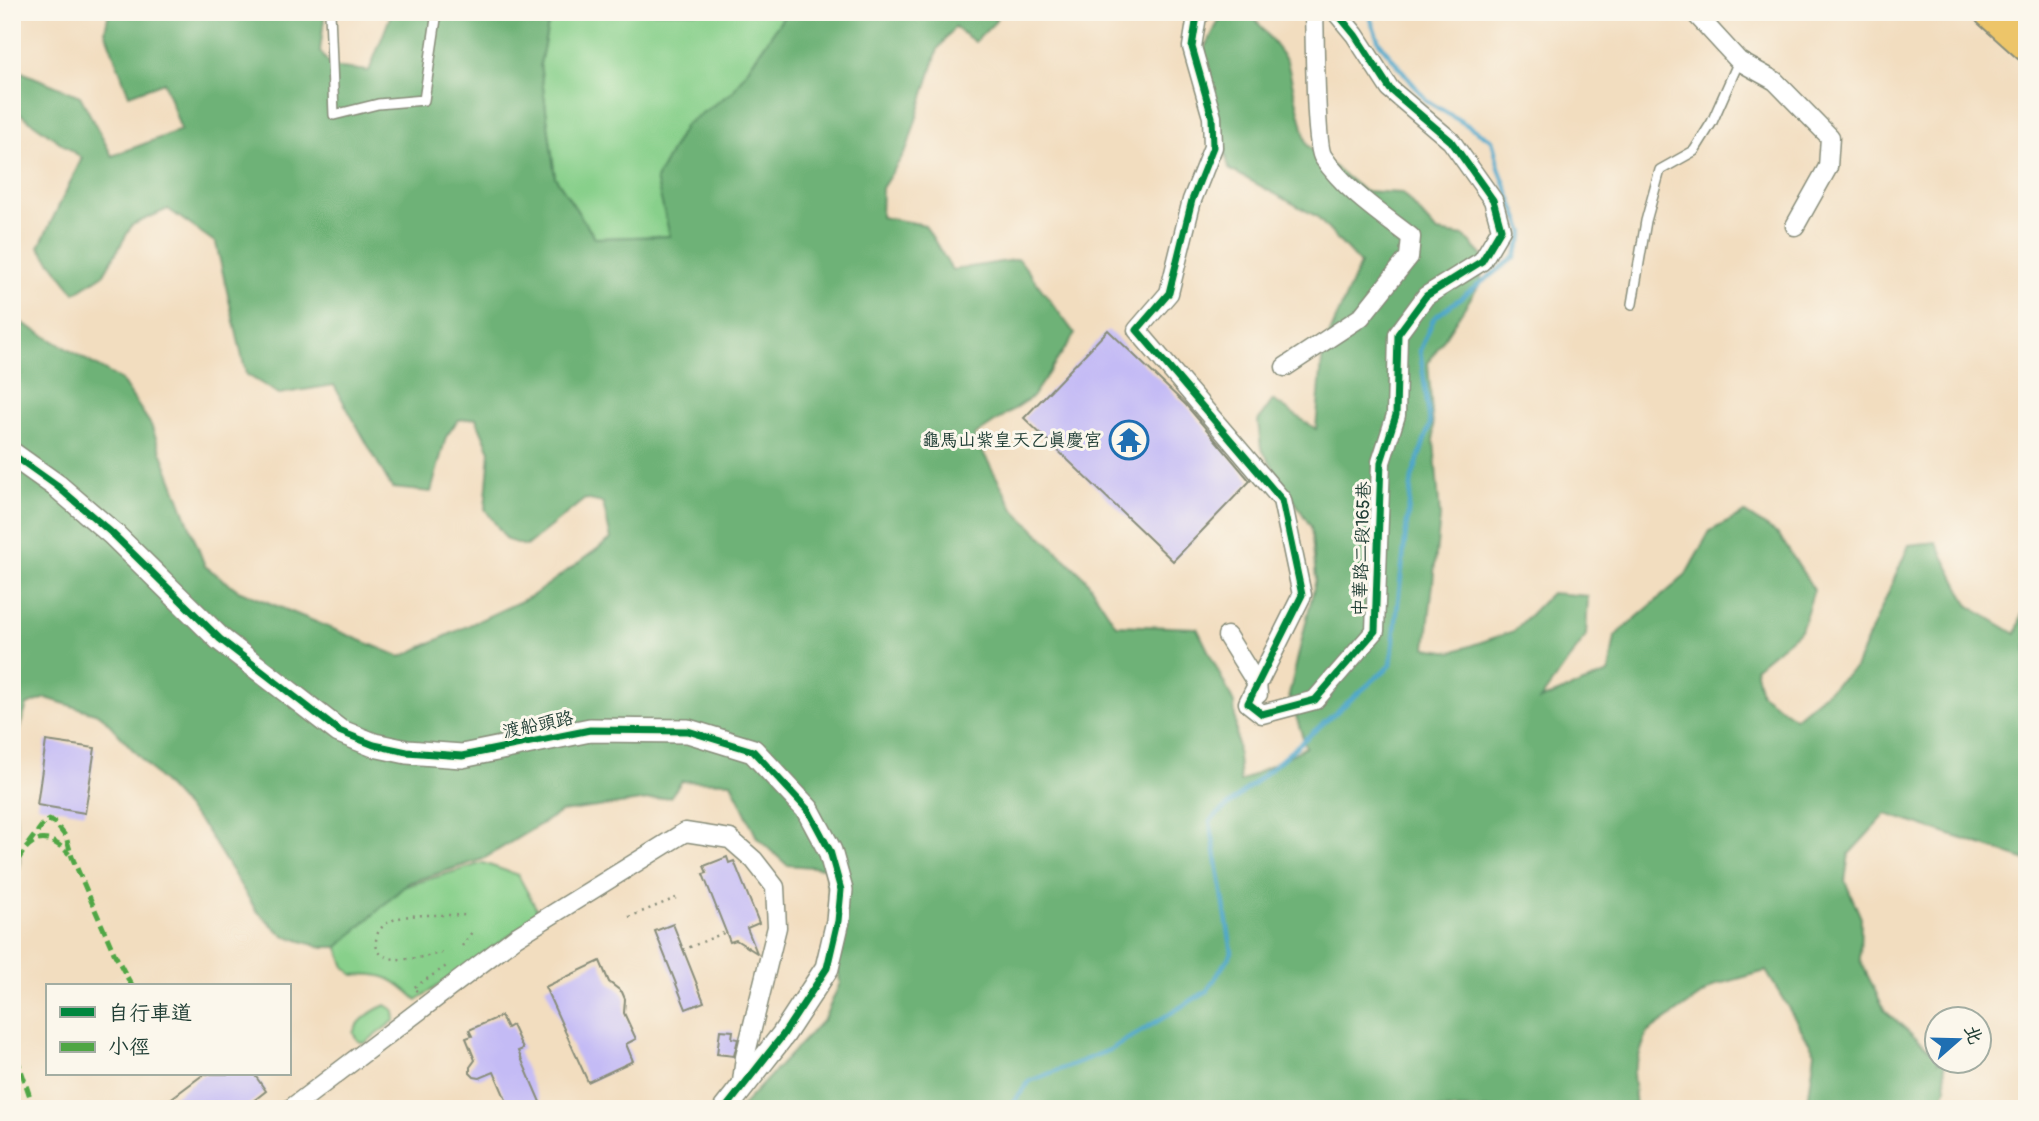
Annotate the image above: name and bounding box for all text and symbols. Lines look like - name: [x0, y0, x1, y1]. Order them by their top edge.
- temple icon: 龜馬山紫皇天乙真慶宮: [1108, 419, 1150, 461]
- place label: 龜馬山紫皇天乙真慶宮: [922, 429, 1102, 452]
- street label: 中華路二段165巷: [1348, 481, 1376, 617]
- street label: 渡船頭路: [500, 706, 576, 744]
- legend: [46, 984, 290, 1076]
- text: 自行車道: [108, 1000, 192, 1027]
- north arrow: [1924, 1006, 1994, 1076]
- text: 北: [1959, 1021, 1988, 1048]
- text: 小徑: [108, 1034, 150, 1061]

